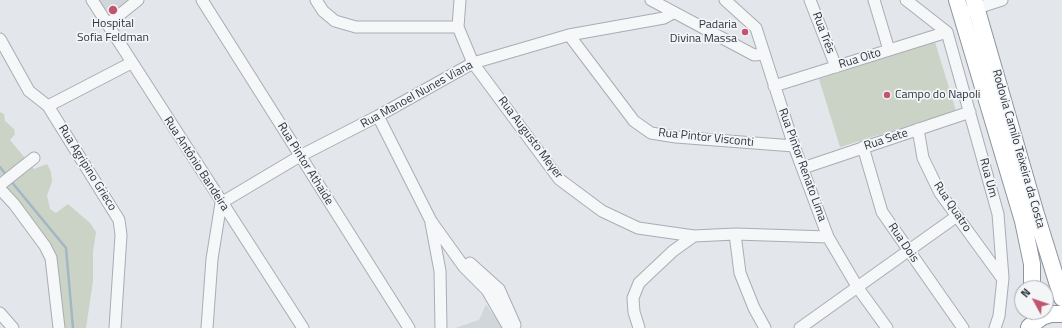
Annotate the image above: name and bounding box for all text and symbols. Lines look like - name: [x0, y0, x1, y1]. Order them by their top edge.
- marker: Hospital Sofia Feldman: [107, 4, 119, 16]
- street label: Rua Três: [809, 10, 837, 56]
- place label: Hospital Sofia Feldman: [77, 17, 149, 45]
- place label: Padaria Divina Massa: [670, 18, 737, 46]
- marker: Padaria Divina Massa: [740, 27, 750, 37]
- street label: Rua Oito: [837, 46, 883, 72]
- street label: Rua Manoel Nunes Viana: [358, 58, 476, 132]
- street label: Rodovia Camilo Teixeira da Costa: [988, 68, 1048, 230]
- place label: Campo do Napoli: [895, 88, 980, 102]
- marker: Campo do Napoli: [882, 90, 892, 100]
- street label: Rua Augusto Meyer: [494, 94, 566, 182]
- street label: Rua Pintor Renato Lima: [775, 106, 829, 224]
- street label: Rua Antônio Bandeira: [160, 114, 232, 214]
- street label: Rua Pintor Athaide: [274, 120, 336, 208]
- street label: Rua Agripino Grieco: [55, 122, 119, 214]
- street label: Rua Pintor Visconti: [658, 126, 754, 150]
- street label: Rua Sete: [862, 126, 910, 154]
- street label: Rua Um: [976, 157, 1000, 199]
- street label: Rua Quatro: [930, 179, 974, 235]
- street label: Rua Dois: [885, 220, 921, 266]
- north arrow: [1014, 280, 1054, 320]
- text: N: [1017, 285, 1034, 301]

